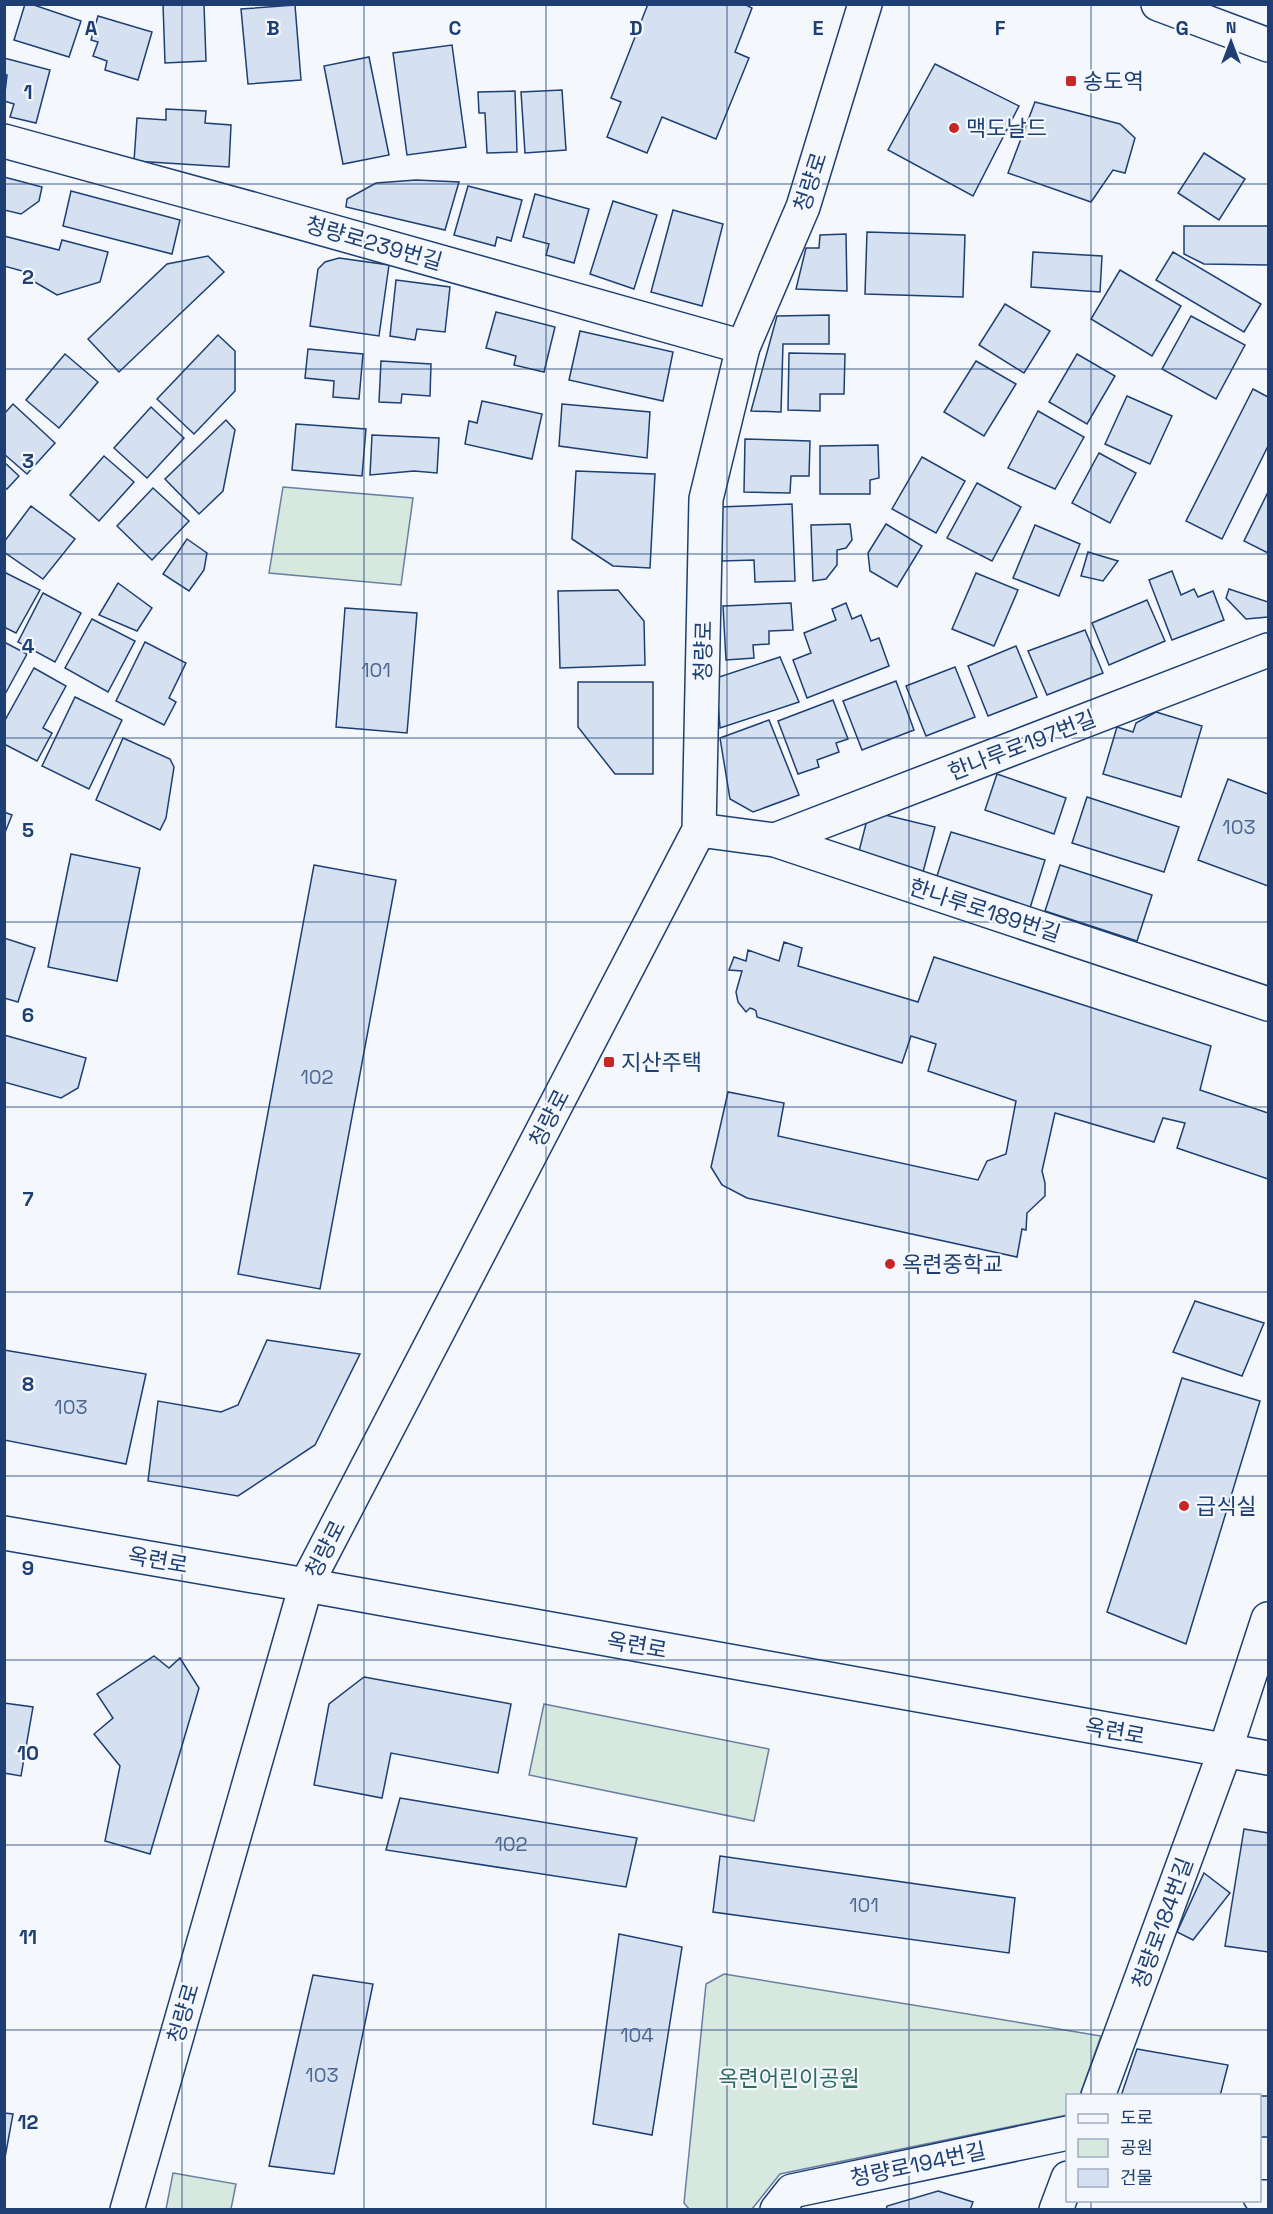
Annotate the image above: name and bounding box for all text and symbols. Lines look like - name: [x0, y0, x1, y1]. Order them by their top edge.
- north arrow: [1201, 12, 1261, 72]
- text: A: [85, 15, 98, 41]
- text: B: [266, 15, 280, 41]
- text: C: [449, 15, 462, 41]
- text: D: [629, 15, 643, 41]
- text: E: [812, 15, 824, 41]
- text: F: [995, 15, 1006, 41]
- text: G: [1175, 15, 1189, 41]
- text: N: [1226, 17, 1236, 38]
- place label: 송도역: [1083, 67, 1144, 95]
- marker: 송도역: [1064, 74, 1078, 88]
- text: 1: [23, 79, 33, 105]
- place label: 맥도날드: [966, 114, 1047, 142]
- marker: 맥도날드: [947, 121, 961, 135]
- street label: 청량로: [787, 149, 833, 215]
- street label: 청량로239번길: [302, 210, 446, 276]
- text: 2: [22, 264, 34, 290]
- text: 3: [22, 448, 34, 474]
- street label: 청량로: [688, 620, 718, 682]
- text: 4: [22, 633, 35, 659]
- house number: 101: [361, 657, 391, 683]
- street label: 한나루로197번길: [944, 704, 1100, 786]
- house number: 103: [1222, 814, 1256, 840]
- text: 5: [22, 817, 34, 843]
- street label: 한나루로189번길: [906, 872, 1064, 948]
- text: 6: [22, 1002, 34, 1028]
- place label: 지산주택: [621, 1048, 702, 1076]
- marker: 지산주택: [602, 1055, 616, 1069]
- house number: 102: [300, 1064, 334, 1090]
- street label: 청량로: [523, 1085, 575, 1151]
- text: 7: [22, 1186, 34, 1212]
- place label: 옥련중학교: [902, 1250, 1003, 1278]
- marker: 옥련중학교: [883, 1257, 897, 1271]
- text: 8: [22, 1371, 34, 1397]
- house number: 103: [54, 1394, 88, 1420]
- place label: 급식실: [1196, 1492, 1257, 1520]
- marker: 급식실: [1177, 1499, 1191, 1513]
- street label: 청량로: [299, 1516, 351, 1582]
- street label: 옥련로: [126, 1541, 190, 1579]
- text: 9: [22, 1555, 34, 1581]
- street label: 옥련로: [605, 1626, 669, 1664]
- street label: 옥련로: [1083, 1712, 1147, 1750]
- text: 10: [17, 1740, 39, 1766]
- house number: 102: [494, 1831, 528, 1857]
- street label: 청량로184번길: [1125, 1853, 1199, 1993]
- house number: 101: [849, 1892, 879, 1918]
- text: 11: [19, 1924, 37, 1950]
- street label: 청량로: [161, 1980, 205, 2046]
- house number: 104: [620, 2022, 654, 2048]
- house number: 103: [305, 2062, 339, 2088]
- park label: 옥련어린이공원: [718, 2064, 860, 2092]
- legend: [1066, 2094, 1261, 2202]
- text: 도로: [1120, 2106, 1153, 2129]
- text: 12: [18, 2109, 39, 2135]
- street label: 청량로194번길: [848, 2136, 988, 2192]
- text: 공원: [1120, 2136, 1153, 2159]
- text: 건물: [1120, 2166, 1153, 2189]

